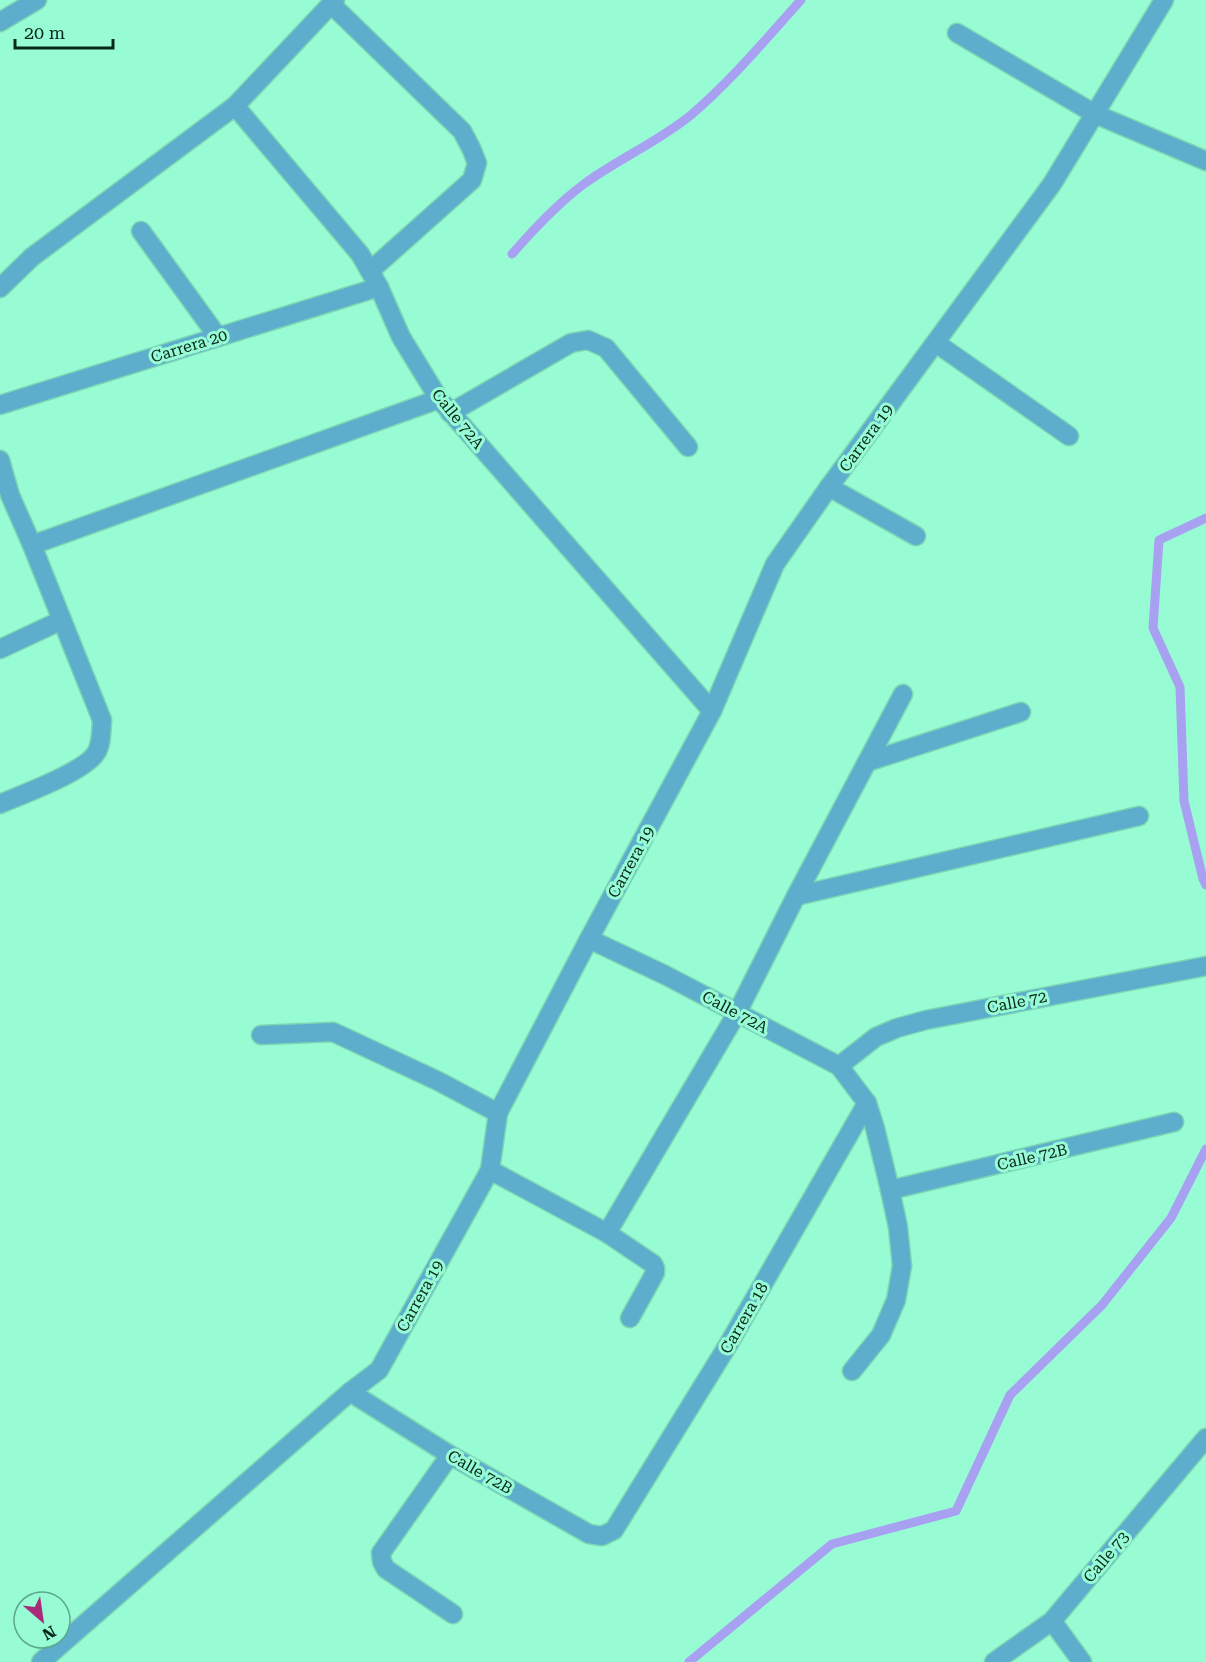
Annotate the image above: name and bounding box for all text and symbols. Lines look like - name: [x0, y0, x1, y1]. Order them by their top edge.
- scale bar: [15, 12, 112, 50]
- text: 20 m: [24, 22, 65, 43]
- street label: Carrera 20: [148, 325, 230, 367]
- street label: Calle 72A: [428, 385, 489, 454]
- street label: Carrera 19: [835, 400, 897, 476]
- street label: Carrera 19: [604, 823, 658, 901]
- street label: Calle 72A: [699, 987, 772, 1038]
- street label: Calle 72: [985, 987, 1049, 1017]
- street label: Calle 72B: [995, 1140, 1069, 1174]
- street label: Carrera 19: [393, 1257, 447, 1335]
- street label: Carrera 18: [716, 1279, 772, 1357]
- street label: Calle 72B: [444, 1446, 516, 1498]
- street label: Calle 73: [1079, 1528, 1133, 1586]
- north arrow: [12, 1590, 72, 1650]
- text: N: [39, 1621, 59, 1644]

